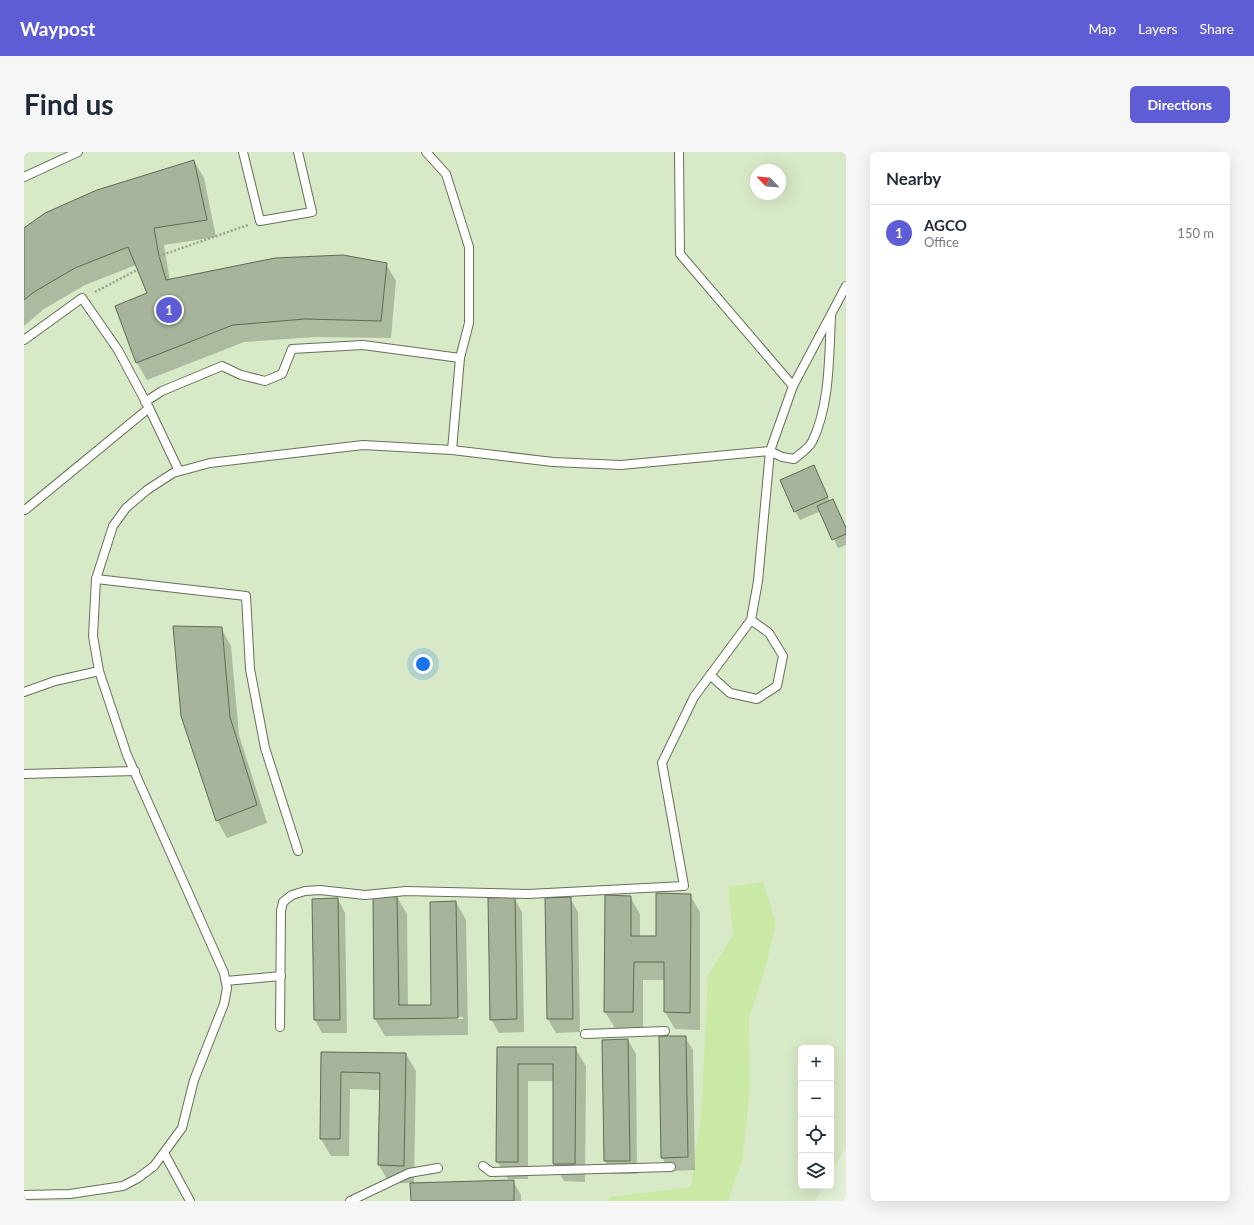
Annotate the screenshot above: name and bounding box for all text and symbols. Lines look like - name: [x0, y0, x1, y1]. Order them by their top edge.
- text: Waypost: [20, 17, 95, 40]
- text: Map: [1088, 20, 1116, 37]
- text: Layers: [1138, 20, 1178, 37]
- text: Share: [1200, 20, 1234, 37]
- button: Directions: [1130, 86, 1230, 123]
- text: Find us: [24, 87, 114, 121]
- north arrow: [750, 164, 786, 200]
- text: Nearby: [886, 168, 941, 189]
- text: AGCO: [924, 216, 967, 234]
- text: 1: [895, 225, 903, 241]
- text: 150 m: [1177, 225, 1214, 241]
- text: Office: [924, 234, 959, 250]
- pin: 1: [156, 295, 182, 325]
- your location: [413, 654, 433, 674]
- map controls: [798, 1045, 834, 1189]
- button: +: [798, 1045, 834, 1081]
- button: −: [798, 1081, 834, 1117]
- button: locate: [798, 1117, 834, 1153]
- button: layers: [798, 1153, 834, 1189]

